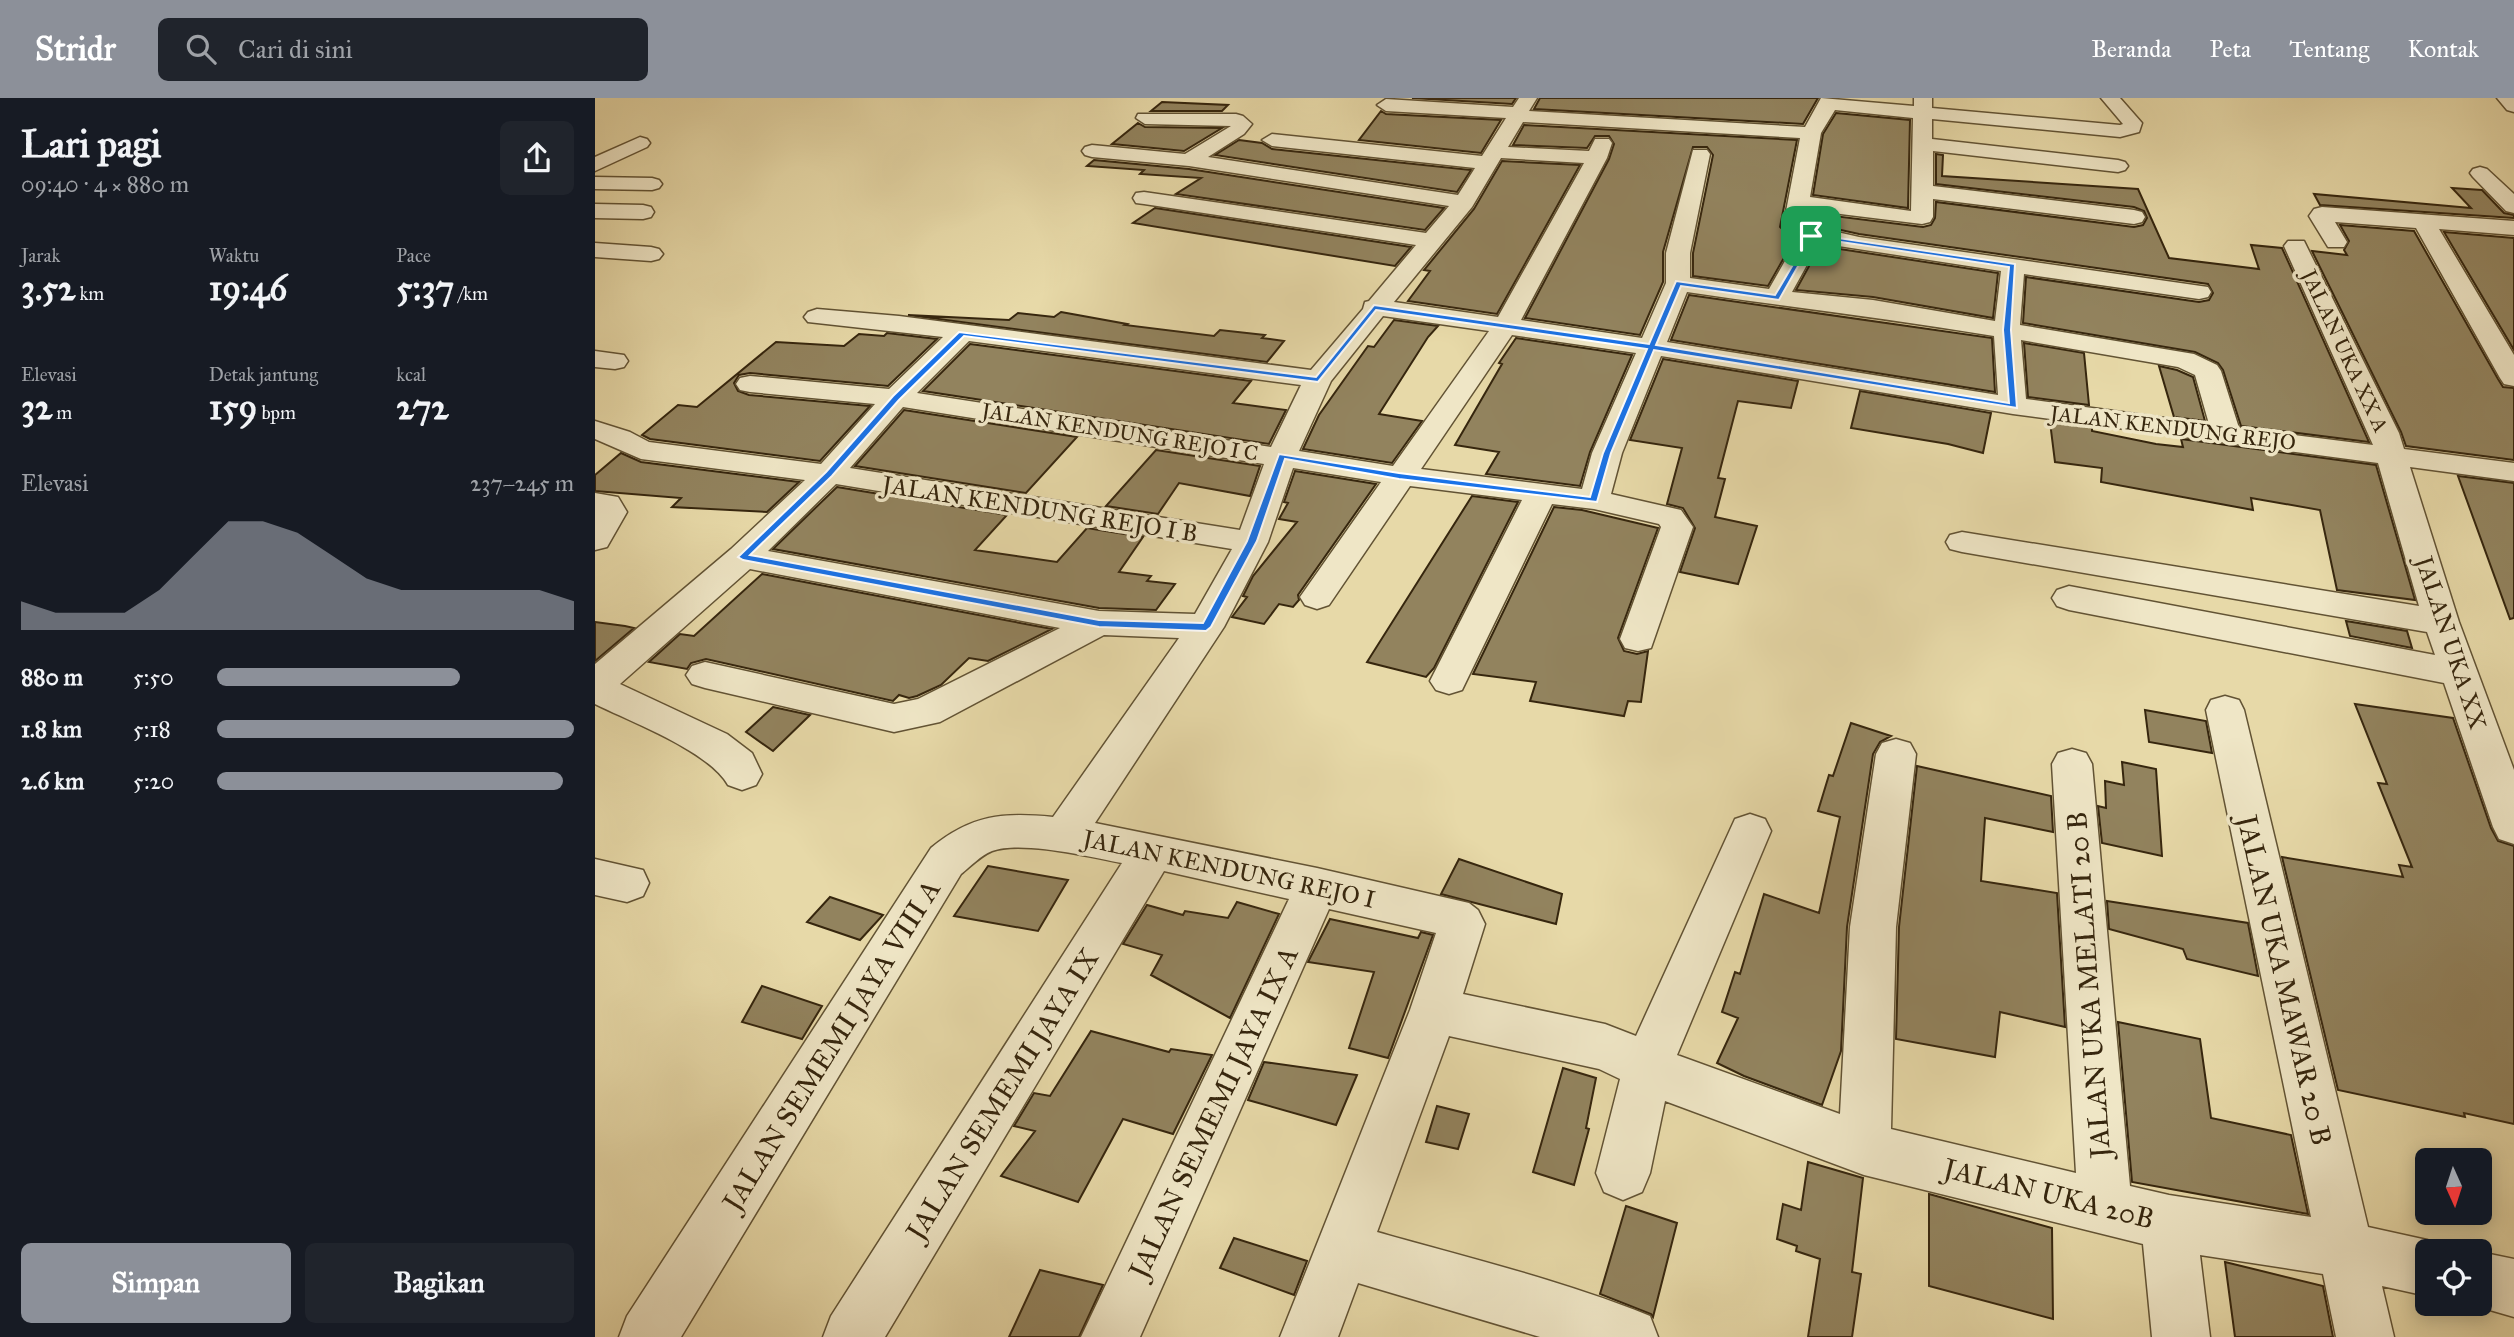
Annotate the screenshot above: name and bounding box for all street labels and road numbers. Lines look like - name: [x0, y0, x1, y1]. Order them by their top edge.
- street label: JALAN UKA XX A: [2295, 264, 2394, 436]
- street label: JALAN KENDUNG REJO I C: [978, 397, 1260, 467]
- street label: JALAN KENDUNG REJO: [2047, 400, 2297, 456]
- street label: JALAN KENDUNG REJO I B: [877, 469, 1200, 549]
- street label: JALAN UKA XX: [2408, 550, 2493, 734]
- street label: JALAN UKA MAWAR 20 B: [2229, 809, 2340, 1149]
- street label: JALAN UKA MELATI 20 B: [2059, 810, 2118, 1162]
- street label: JALAN KENDUNG REJO I: [1077, 823, 1378, 915]
- street label: JALAN SEMEMI JAYA VIII A: [713, 873, 948, 1220]
- street label: JALAN SEMEMI JAYA IX A: [1120, 941, 1306, 1286]
- street label: JALAN SEMEMI JAYA IX: [897, 942, 1107, 1249]
- street label: JALAN UKA 20B: [1937, 1150, 2158, 1237]

